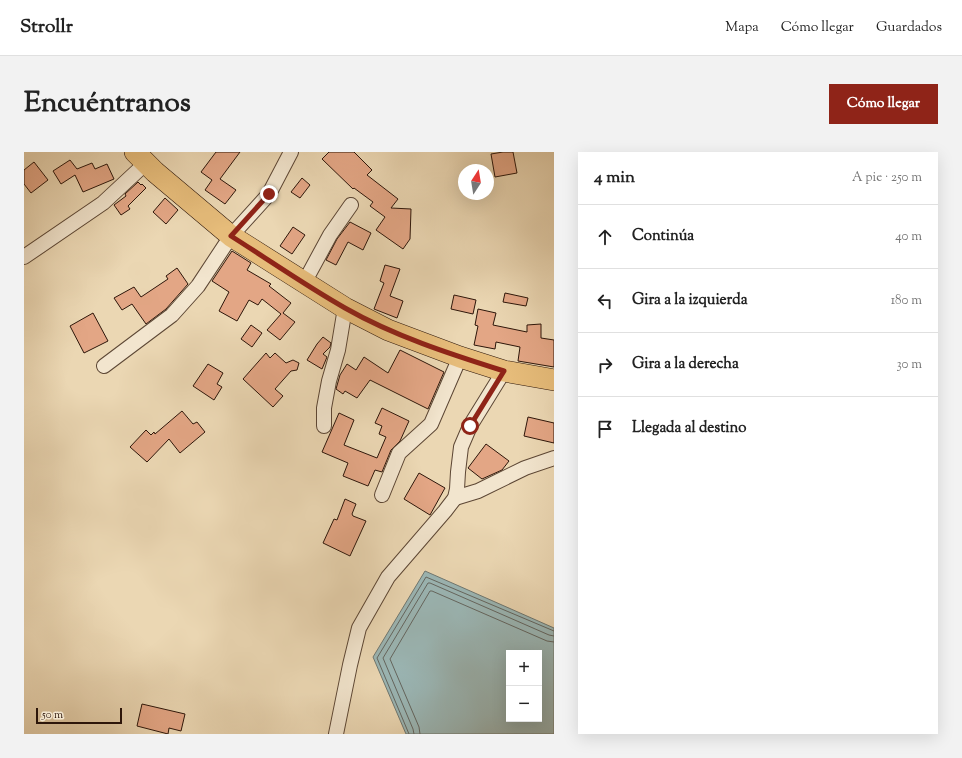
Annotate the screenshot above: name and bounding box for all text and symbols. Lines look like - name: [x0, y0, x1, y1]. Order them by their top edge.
- text: Strollr: [20, 14, 73, 41]
- text: Mapa: [725, 18, 759, 38]
- text: Cómo llegar: [781, 18, 854, 38]
- text: Guardados: [876, 18, 942, 38]
- text: Encuéntranos: [24, 84, 191, 124]
- button: Cómo llegar: [829, 84, 938, 124]
- north arrow: [458, 164, 494, 200]
- text: 4 min: [594, 166, 635, 190]
- text: A pie · 250 m: [852, 169, 922, 187]
- route end: [260, 185, 278, 203]
- icon: ahead: [594, 226, 616, 248]
- text: Continúa: [632, 226, 694, 247]
- text: 40 m: [895, 228, 922, 246]
- icon: left: [594, 290, 616, 312]
- text: Gira a la izquierda: [632, 290, 748, 311]
- text: 180 m: [891, 292, 922, 310]
- icon: right: [594, 354, 616, 376]
- text: Gira a la derecha: [632, 354, 739, 375]
- text: 30 m: [896, 356, 922, 374]
- route start: [461, 417, 479, 435]
- icon: arrive: [594, 418, 616, 440]
- text: Llegada al destino: [632, 418, 747, 439]
- map controls: [506, 650, 542, 722]
- button: +: [506, 650, 542, 686]
- button: −: [506, 686, 542, 722]
- scale bar: [36, 706, 122, 725]
- text: 50 m: [42, 707, 63, 723]

